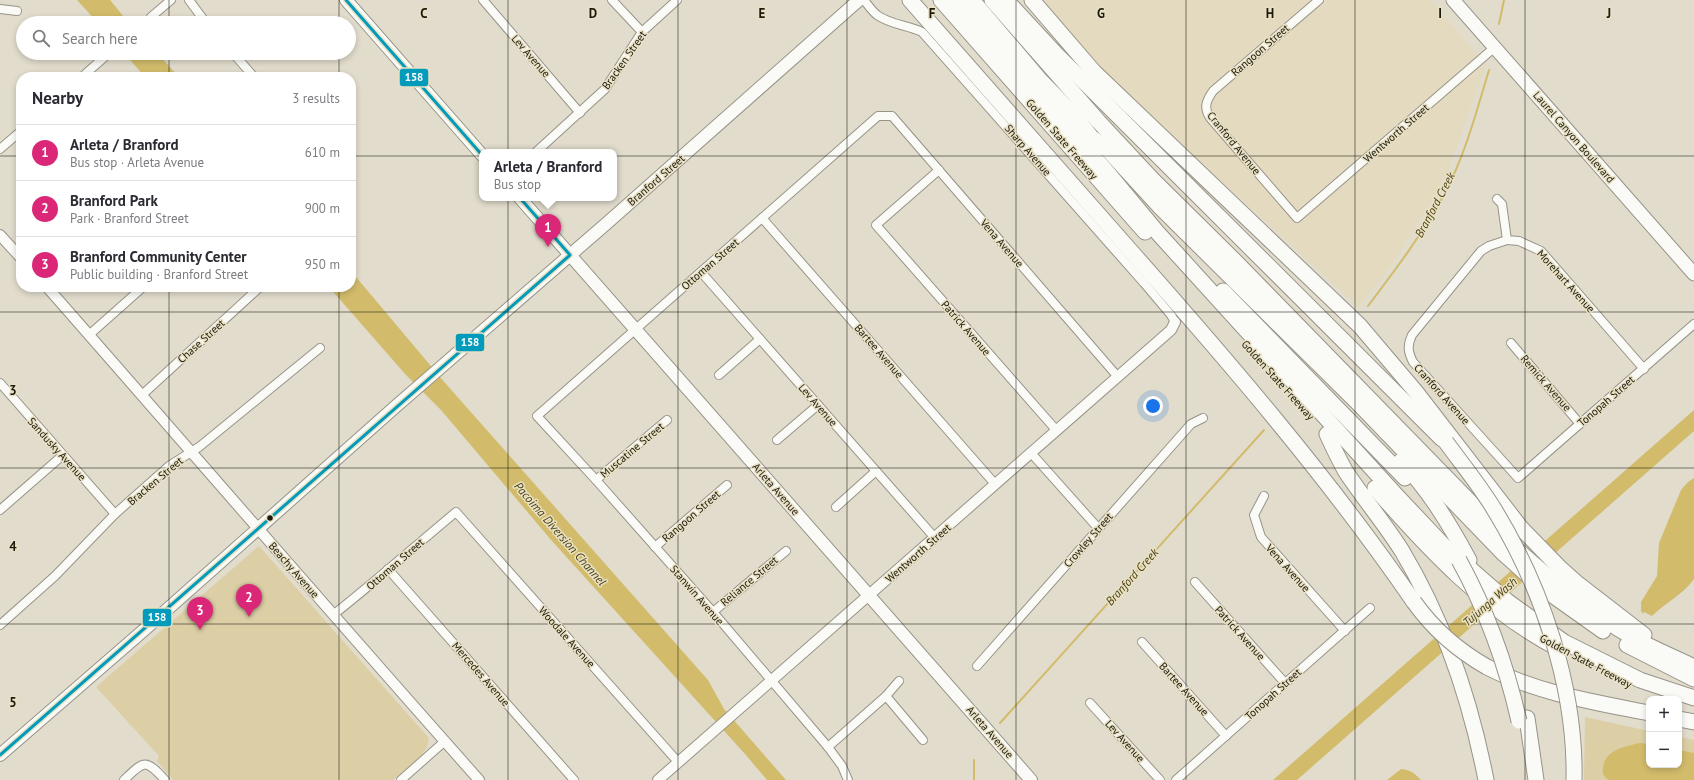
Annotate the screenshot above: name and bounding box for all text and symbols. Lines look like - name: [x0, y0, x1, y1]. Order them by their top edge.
- text: C: [420, 5, 428, 22]
- text: D: [589, 5, 597, 22]
- text: E: [759, 5, 766, 22]
- text: F: [929, 5, 936, 22]
- text: G: [1097, 5, 1105, 22]
- text: H: [1266, 5, 1274, 22]
- text: I: [1438, 5, 1442, 22]
- text: J: [1606, 5, 1611, 22]
- search box: [16, 16, 356, 60]
- street label: Rangoon Street: [1228, 21, 1292, 79]
- icon: search: [30, 27, 52, 49]
- street label: Bracken Street: [599, 28, 649, 92]
- text: Search here: [62, 29, 138, 48]
- street label: Lev Avenue: [509, 32, 554, 81]
- line badge: 158: [399, 68, 429, 87]
- text: 158: [405, 70, 423, 84]
- text: Nearby: [32, 87, 83, 109]
- street label: Laurel Canyon Boulevard: [1530, 88, 1618, 186]
- text: 3 results: [292, 90, 340, 107]
- street label: Golden State Freeway: [1023, 96, 1101, 183]
- street label: Wentworth Street: [1360, 100, 1432, 165]
- street label: Cranford Avenue: [1204, 109, 1264, 178]
- street label: Sharp Avenue: [1002, 121, 1055, 179]
- text: Arleta / Branford: [70, 135, 179, 154]
- text: 1: [41, 144, 49, 161]
- text: 610 m: [305, 144, 340, 161]
- popup: [479, 149, 617, 201]
- street label: Branford Street: [624, 151, 688, 209]
- text: Bus stop · Arleta Avenue: [70, 154, 204, 171]
- text: Arleta / Branford: [494, 157, 602, 176]
- water label: Branford Creek: [1411, 169, 1458, 240]
- text: Bus stop: [494, 176, 541, 193]
- text: Branford Park: [70, 191, 158, 210]
- text: 2: [41, 200, 49, 217]
- text: 900 m: [305, 200, 340, 217]
- text: Park · Branford Street: [70, 210, 189, 227]
- pin: 1: [535, 214, 561, 247]
- street label: Vena Avenue: [977, 215, 1027, 270]
- street label: Ottoman Street: [678, 235, 742, 293]
- text: Branford Community Center: [70, 247, 247, 266]
- street label: Morehart Avenue: [1534, 247, 1598, 316]
- text: 3: [41, 256, 49, 273]
- text: 950 m: [305, 256, 340, 273]
- text: Public building · Branford Street: [70, 266, 248, 283]
- street label: Patrick Avenue: [938, 298, 994, 359]
- street label: Chase Street: [174, 316, 228, 366]
- street label: Bartee Avenue: [852, 321, 907, 381]
- line badge: 158: [455, 333, 485, 352]
- text: 158: [461, 335, 479, 349]
- street label: Golden State Freeway: [1239, 337, 1318, 423]
- street label: Remick Avenue: [1518, 352, 1575, 414]
- street label: Cranford Avenue: [1411, 361, 1473, 428]
- street label: Tonopah Street: [1575, 372, 1638, 430]
- street label: Lev Avenue: [796, 381, 841, 430]
- text: 3: [9, 382, 17, 399]
- your location: [1143, 396, 1163, 416]
- street label: Sandusky Avenue: [25, 414, 89, 484]
- street label: Muscatine Street: [597, 419, 667, 481]
- street label: Bracken Street: [124, 453, 186, 508]
- street label: Arleta Avenue: [749, 460, 803, 518]
- water label: Pacoima Diversion Channel: [511, 479, 610, 589]
- street label: Rangoon Street: [659, 487, 723, 545]
- street label: Crowley Street: [1060, 510, 1116, 570]
- unlabelled marker: [265, 513, 275, 523]
- street label: Wentworth Street: [882, 520, 954, 585]
- street label: Ottoman Street: [363, 535, 427, 593]
- text: 4: [9, 538, 17, 555]
- street label: Beachy Avenue: [266, 539, 323, 601]
- street label: Vena Avenue: [1262, 540, 1313, 595]
- water label: Branford Creek: [1102, 544, 1162, 608]
- street label: Reliance Street: [717, 553, 781, 609]
- street label: Stanwin Avenue: [667, 562, 727, 628]
- water label: Tujunga Wash: [1459, 574, 1520, 629]
- pin: 2: [236, 584, 262, 617]
- pin: 3: [187, 597, 213, 630]
- street label: Woodale Avenue: [536, 603, 598, 671]
- street label: Patrick Avenue: [1212, 603, 1268, 663]
- line badge: 158: [142, 608, 172, 627]
- text: 158: [148, 610, 166, 624]
- street label: Golden State Freeway: [1537, 631, 1635, 692]
- street label: Mercedes Avenue: [449, 639, 513, 710]
- street label: Bartee Avenue: [1156, 659, 1212, 719]
- street label: Tonopah Street: [1242, 665, 1304, 723]
- text: 5: [9, 694, 17, 711]
- map controls: [1646, 696, 1682, 768]
- button: +: [1646, 696, 1682, 732]
- street label: Arleta Avenue: [963, 703, 1017, 761]
- street label: Lev Avenue: [1102, 717, 1148, 765]
- button: −: [1646, 732, 1682, 768]

